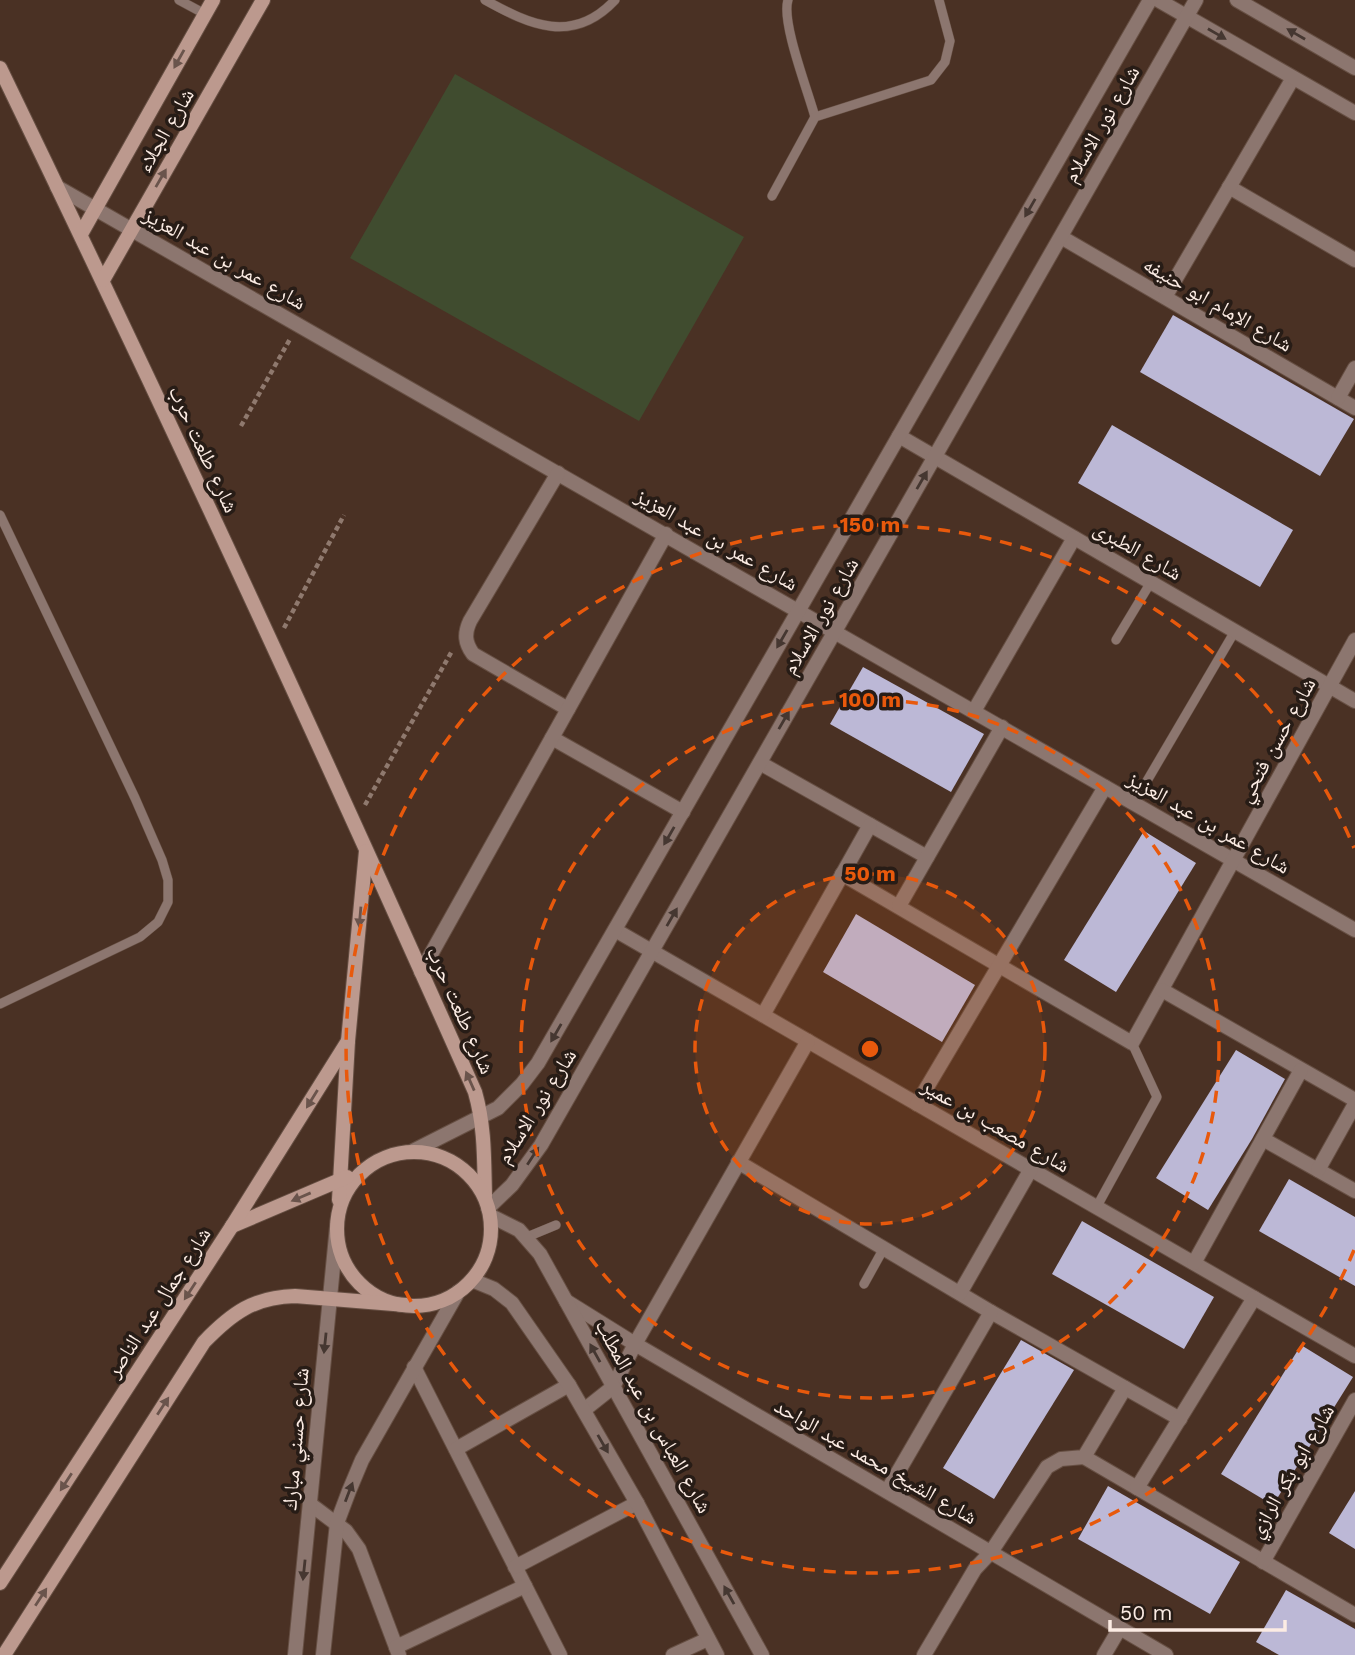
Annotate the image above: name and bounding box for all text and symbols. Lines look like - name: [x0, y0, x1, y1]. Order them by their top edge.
- one-way arrow: [1207, 28, 1227, 40]
- one-way arrow: [1287, 28, 1306, 40]
- one-way arrow: [173, 50, 185, 69]
- street label: شارع نور الاسلام: [1057, 61, 1146, 188]
- street label: شارع الجلاء: [131, 84, 200, 177]
- one-way arrow: [155, 169, 167, 188]
- one-way arrow: [1024, 198, 1036, 217]
- street label: شارع عمر بن عبد العزيز: [138, 201, 311, 316]
- street label: شارع الإمام ابو حنيفه: [1138, 251, 1297, 358]
- street label: شارع طلعت حرب: [163, 382, 244, 517]
- one-way arrow: [916, 470, 928, 489]
- street label: شارع عمر بن عبد العزيز: [630, 482, 803, 597]
- text: 150 m: [840, 512, 900, 537]
- street label: شارع الطبرى: [1089, 515, 1186, 586]
- street label: شارع نور الاسلام: [776, 553, 865, 680]
- one-way arrow: [776, 629, 789, 648]
- street label: شارع حسن فتحي: [1231, 673, 1324, 809]
- text: 100 m: [839, 687, 901, 712]
- one-way arrow: [778, 710, 791, 729]
- street label: شارع عمر بن عبد العزيز: [1122, 765, 1295, 880]
- one-way arrow: [663, 826, 675, 846]
- text: 50 m: [844, 861, 896, 886]
- one-way arrow: [354, 907, 365, 929]
- one-way arrow: [666, 908, 678, 927]
- street label: شارع طلعت حرب: [421, 942, 500, 1078]
- one-way arrow: [550, 1024, 562, 1043]
- centre of rings: [858, 1037, 882, 1061]
- street label: شارع نور الاسلام: [491, 1044, 583, 1169]
- one-way arrow: [464, 1071, 476, 1091]
- street label: شارع مصعب بن عمير: [916, 1072, 1074, 1178]
- one-way arrow: [306, 1089, 319, 1109]
- one-way arrow: [526, 1147, 539, 1166]
- one-way arrow: [291, 1191, 311, 1203]
- street label: شارع جمال عبد الناصر: [100, 1222, 217, 1383]
- one-way arrow: [183, 1282, 197, 1300]
- street label: شارع العباس بن عبد المطلب: [589, 1315, 718, 1518]
- one-way arrow: [319, 1332, 330, 1354]
- one-way arrow: [589, 1344, 601, 1363]
- street label: شارع حسني مبارك: [276, 1367, 318, 1512]
- street label: شارع الشيخ محمد عبد الواحد: [770, 1393, 982, 1530]
- one-way arrow: [156, 1396, 169, 1415]
- street label: شارع ابو بكر الرازي: [1243, 1400, 1343, 1544]
- one-way arrow: [597, 1434, 609, 1454]
- one-way arrow: [60, 1472, 73, 1491]
- one-way arrow: [343, 1481, 354, 1502]
- one-way arrow: [298, 1559, 309, 1581]
- one-way arrow: [723, 1586, 735, 1605]
- one-way arrow: [34, 1588, 47, 1607]
- scale bar: [1110, 1588, 1285, 1632]
- text: 50 m: [1120, 1600, 1172, 1625]

